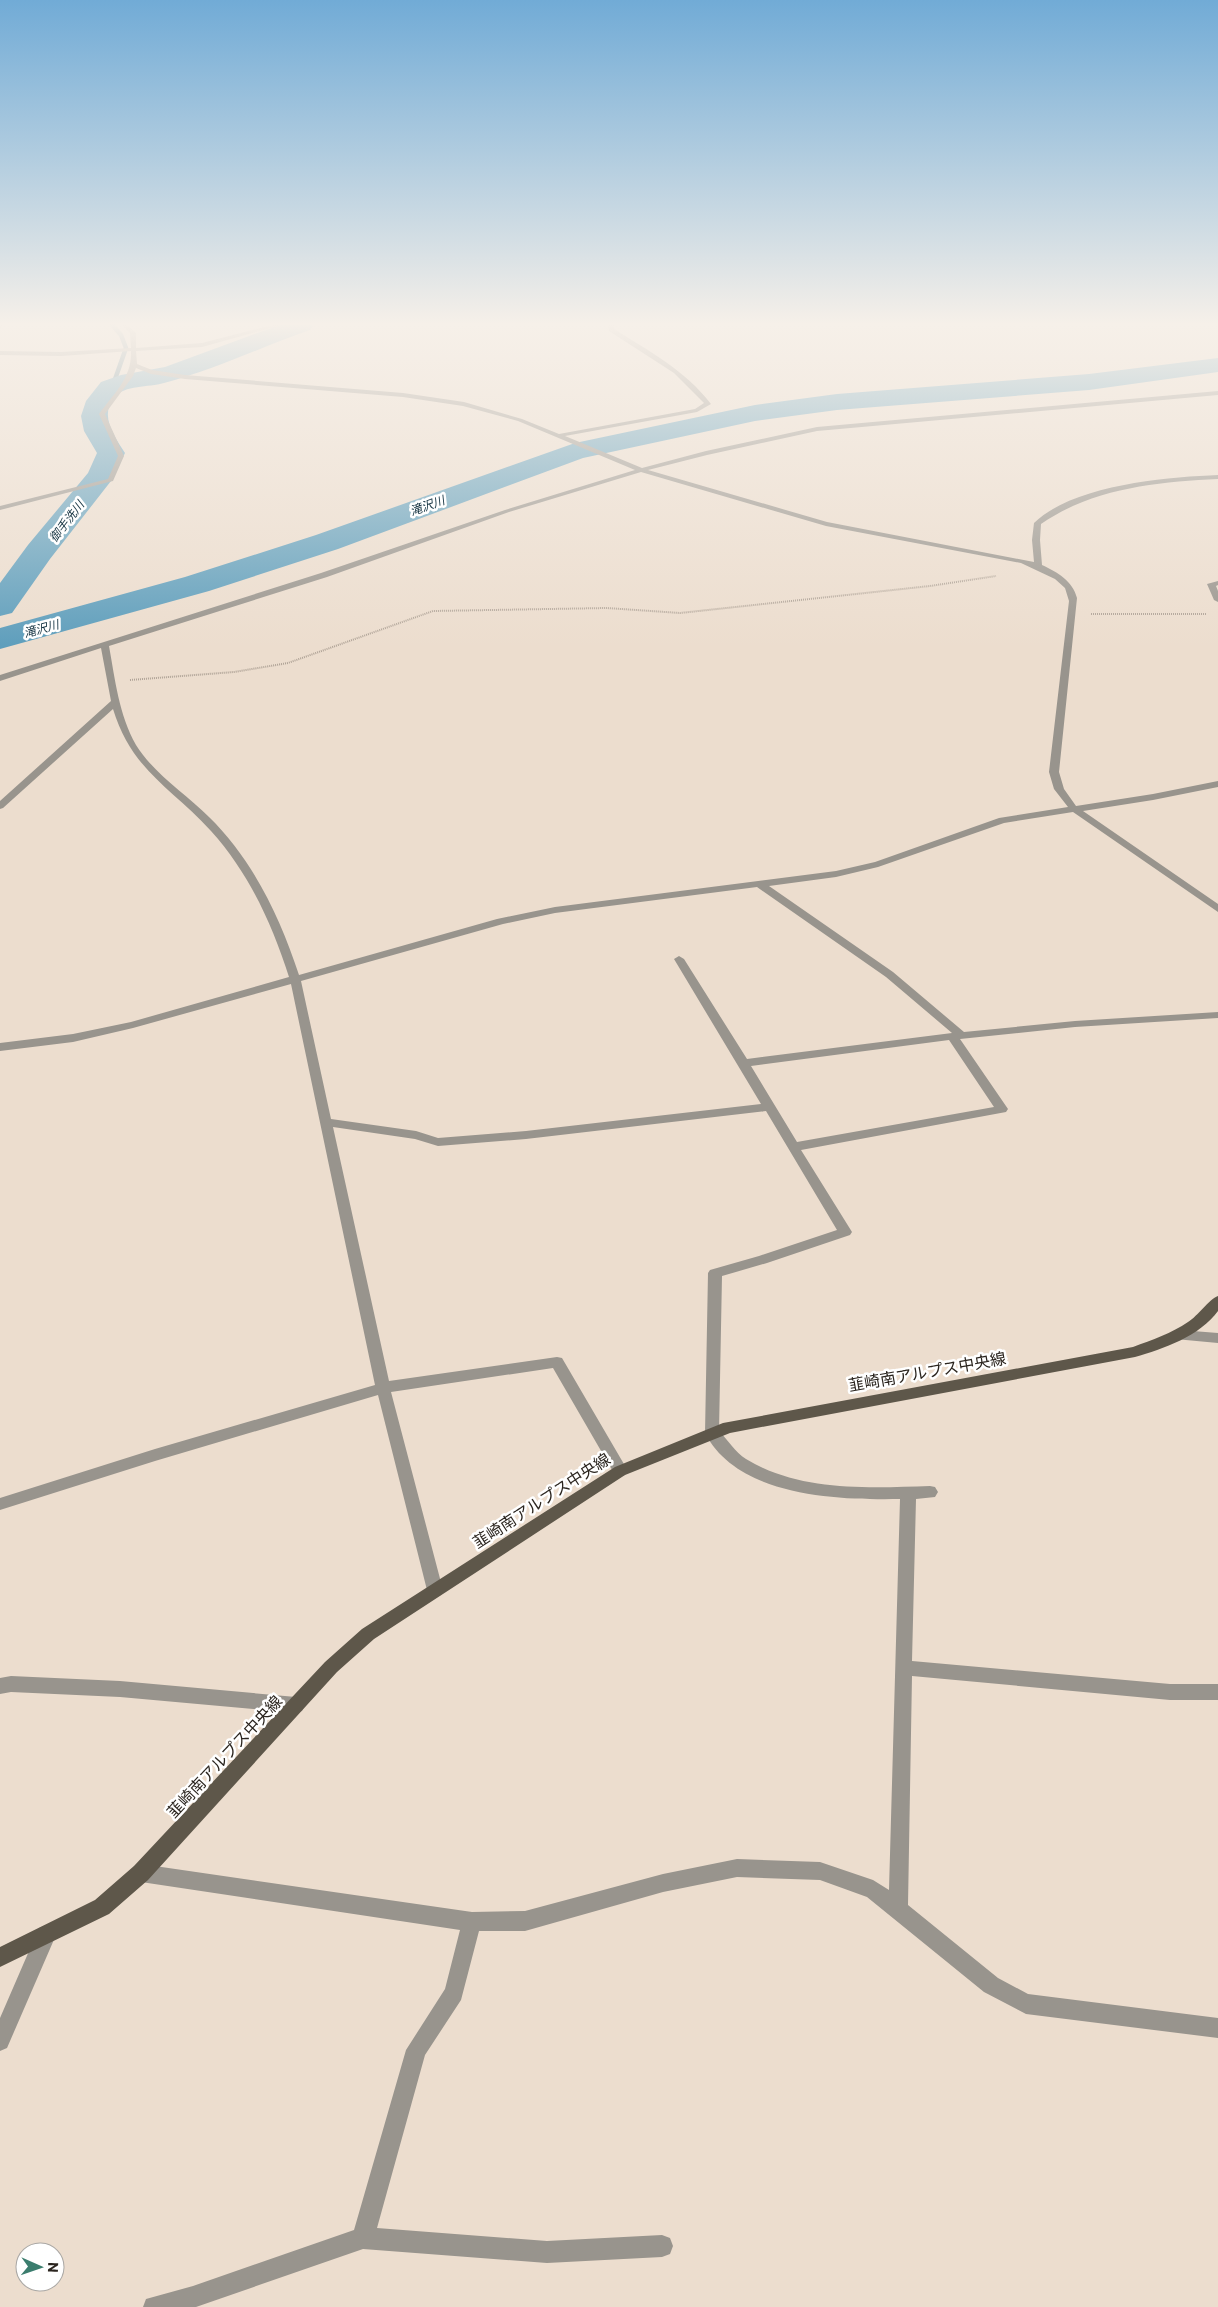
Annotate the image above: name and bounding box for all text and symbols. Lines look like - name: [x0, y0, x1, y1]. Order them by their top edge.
- water label: 滝沢川: [408, 492, 448, 518]
- water label: 御手洗川: [46, 496, 88, 544]
- water label: 滝沢川: [22, 616, 62, 639]
- street label: 韮崎南アルプス中央線: [847, 1348, 1007, 1394]
- street label: 韮崎南アルプス中央線: [469, 1449, 613, 1551]
- street label: 韮崎南アルプス中央線: [163, 1691, 285, 1821]
- north arrow: [15, 2242, 65, 2292]
- text: N: [45, 2262, 62, 2273]

